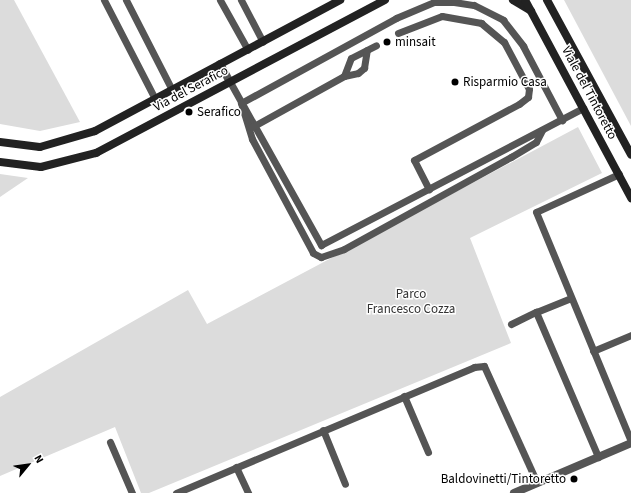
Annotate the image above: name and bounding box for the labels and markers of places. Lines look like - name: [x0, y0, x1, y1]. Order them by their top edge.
- place label: minsait: [395, 34, 436, 50]
- marker: minsait: [382, 37, 392, 47]
- place label: Risparmio Casa: [463, 74, 547, 90]
- marker: Risparmio Casa: [450, 77, 460, 87]
- place label: Serafico: [197, 104, 241, 120]
- marker: Serafico: [184, 107, 194, 117]
- place label: Baldovinetti/Tintoretto: [441, 471, 566, 487]
- marker: Baldovinetti/Tintoretto: [569, 474, 579, 484]

